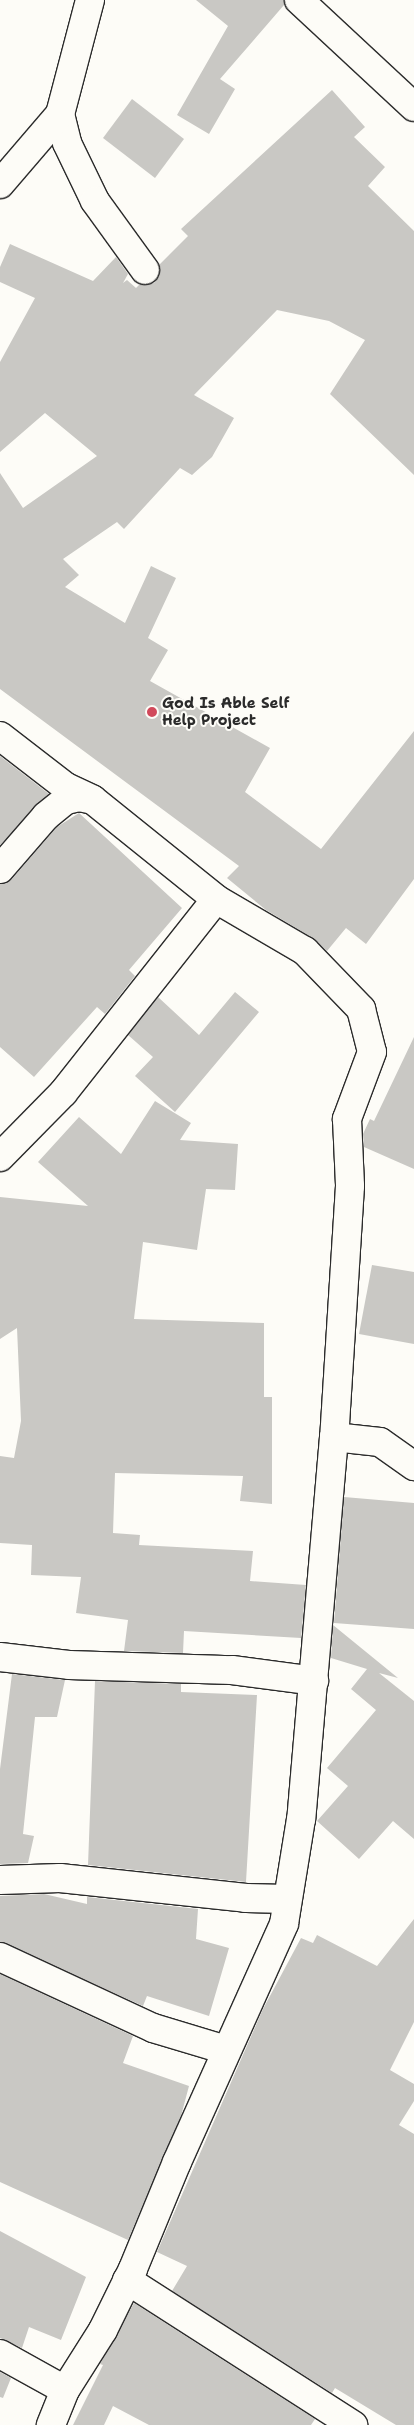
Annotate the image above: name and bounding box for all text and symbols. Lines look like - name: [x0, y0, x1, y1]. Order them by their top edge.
- place label: God Is Able Self Help Project: [162, 694, 289, 729]
- marker: God Is Able Self Help Project: [146, 706, 158, 718]

